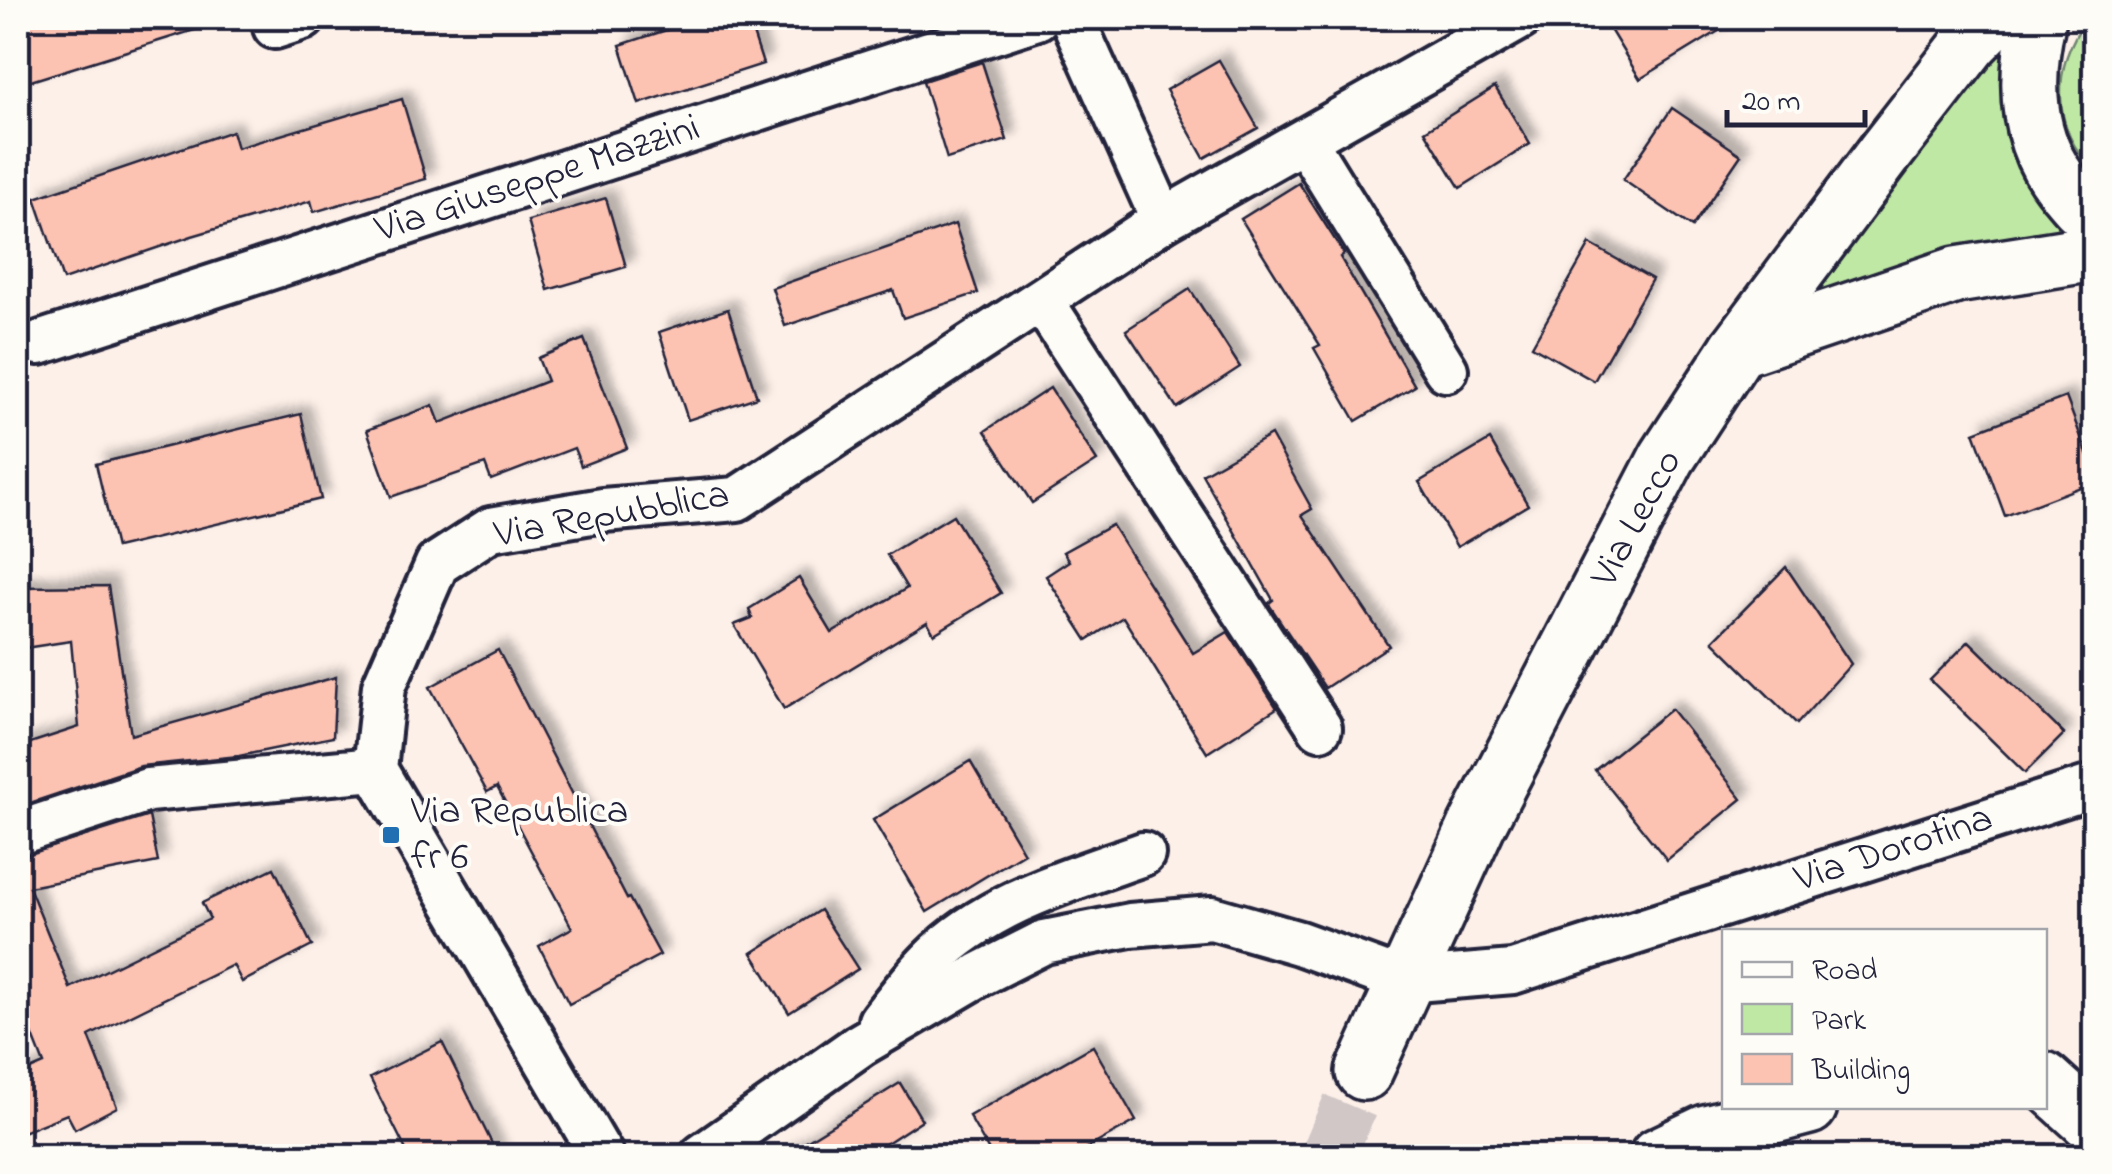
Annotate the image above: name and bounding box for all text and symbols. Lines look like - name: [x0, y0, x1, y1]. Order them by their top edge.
- scale bar: [1727, 65, 1864, 127]
- text: 20 m: [1742, 81, 1801, 125]
- street label: Via Giuseppe Mazzini: [367, 100, 708, 261]
- street label: Via Lecco: [1577, 440, 1699, 599]
- street label: Via Repubblica: [489, 466, 734, 566]
- place label: Via Republica fr 6: [410, 783, 628, 888]
- street label: Via Dorotina: [1786, 790, 2001, 910]
- marker: Via Republica fr 6: [380, 824, 402, 846]
- legend: [1722, 929, 2047, 1109]
- text: Road: [1812, 950, 1877, 994]
- text: Park: [1812, 1000, 1867, 1044]
- text: Building: [1811, 1050, 1910, 1094]

